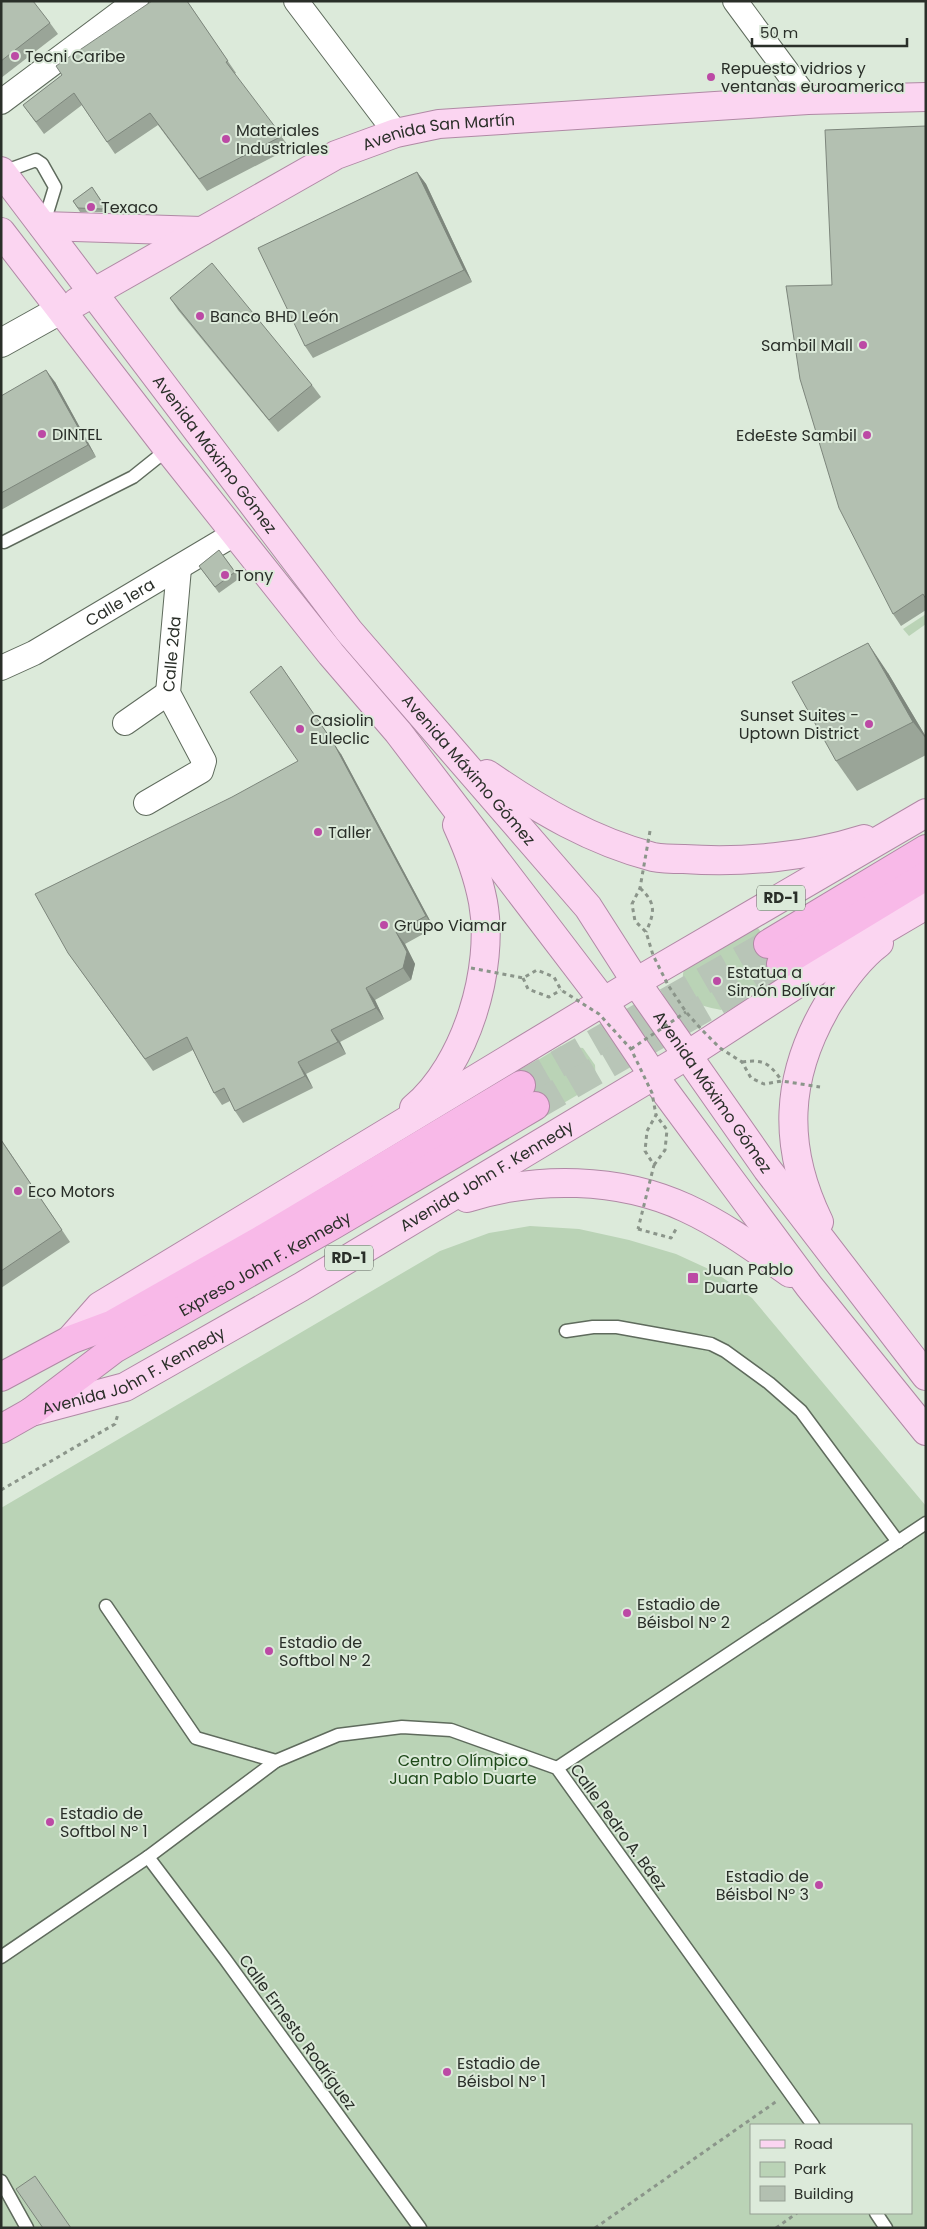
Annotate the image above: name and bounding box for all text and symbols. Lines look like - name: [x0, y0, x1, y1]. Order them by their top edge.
- scale bar: [752, 15, 907, 47]
- text: 50 m: [760, 22, 798, 43]
- place label: Tecni Caribe: [25, 45, 126, 68]
- marker: Tecni Caribe: [9, 50, 21, 62]
- place label: Repuesto vidrios y ventanas euroamerica: [721, 57, 904, 98]
- marker: Repuesto vidrios y ventanas euroamerica: [705, 71, 717, 83]
- street label: Avenida San Martín: [359, 108, 516, 156]
- place label: Materiales Industriales: [236, 119, 328, 160]
- marker: Materiales Industriales: [220, 133, 232, 145]
- place label: Texaco: [101, 196, 158, 219]
- marker: Texaco: [85, 201, 97, 213]
- place label: Banco BHD León: [210, 305, 339, 328]
- marker: Banco BHD León: [194, 310, 206, 322]
- place label: Sambil Mall: [761, 334, 853, 357]
- marker: Sambil Mall: [857, 339, 869, 351]
- street label: Avenida Máximo Gómez: [147, 370, 282, 538]
- place label: DINTEL: [52, 423, 102, 446]
- place label: EdeEste Sambil: [736, 424, 857, 447]
- marker: DINTEL: [36, 428, 48, 440]
- marker: EdeEste Sambil: [861, 429, 873, 441]
- place label: Tony: [235, 564, 273, 587]
- marker: Tony: [219, 569, 231, 581]
- street label: Calle 1era: [81, 573, 159, 632]
- street label: Calle 2da: [157, 615, 187, 693]
- street label: Avenida Máximo Gómez: [397, 689, 541, 850]
- place label: Sunset Suites - Uptown District: [739, 704, 859, 745]
- place label: Casiolin Euleclic: [310, 709, 374, 750]
- marker: Sunset Suites - Uptown District: [863, 718, 875, 730]
- marker: Casiolin Euleclic: [294, 723, 306, 735]
- place label: Taller: [328, 821, 371, 844]
- marker: Taller: [312, 826, 324, 838]
- road number: RD-1: [757, 886, 805, 910]
- place label: Grupo Viamar: [394, 914, 507, 937]
- marker: Grupo Viamar: [378, 919, 390, 931]
- place label: Estatua a Simón Bolívar: [727, 961, 835, 1002]
- marker: Estatua a Simón Bolívar: [711, 975, 723, 987]
- street label: Avenida Máximo Gómez: [648, 1006, 777, 1178]
- street label: Avenida John F. Kennedy: [396, 1115, 578, 1237]
- place label: Eco Motors: [28, 1180, 115, 1203]
- marker: Eco Motors: [12, 1185, 24, 1197]
- street label: Expreso John F. Kennedy: [175, 1206, 355, 1322]
- road number: RD-1: [325, 1246, 373, 1270]
- place label: Juan Pablo Duarte: [704, 1258, 793, 1299]
- marker: Juan Pablo Duarte: [686, 1271, 700, 1285]
- street label: Avenida John F. Kennedy: [39, 1322, 229, 1421]
- place label: Estadio de Béisbol Nº 2: [637, 1593, 730, 1634]
- marker: Estadio de Béisbol Nº 2: [621, 1607, 633, 1619]
- place label: Estadio de Softbol Nº 2: [279, 1631, 371, 1672]
- marker: Estadio de Softbol Nº 2: [263, 1645, 275, 1657]
- park label: Centro Olímpico Juan Pablo Duarte: [389, 1749, 537, 1790]
- street label: Calle Pedro A. Báez: [565, 1759, 673, 1896]
- place label: Estadio de Softbol Nº 1: [60, 1802, 148, 1843]
- marker: Estadio de Softbol Nº 1: [44, 1816, 56, 1828]
- place label: Estadio de Béisbol Nº 3: [716, 1865, 809, 1906]
- marker: Estadio de Béisbol Nº 3: [813, 1879, 825, 1891]
- street label: Calle Ernesto Rodríguez: [233, 1950, 362, 2115]
- place label: Estadio de Béisbol Nº 1: [457, 2052, 546, 2093]
- marker: Estadio de Béisbol Nº 1: [441, 2066, 453, 2078]
- legend: [750, 2124, 912, 2214]
- text: Road: [794, 2133, 833, 2154]
- text: Park: [794, 2158, 826, 2179]
- text: Building: [794, 2183, 854, 2204]

